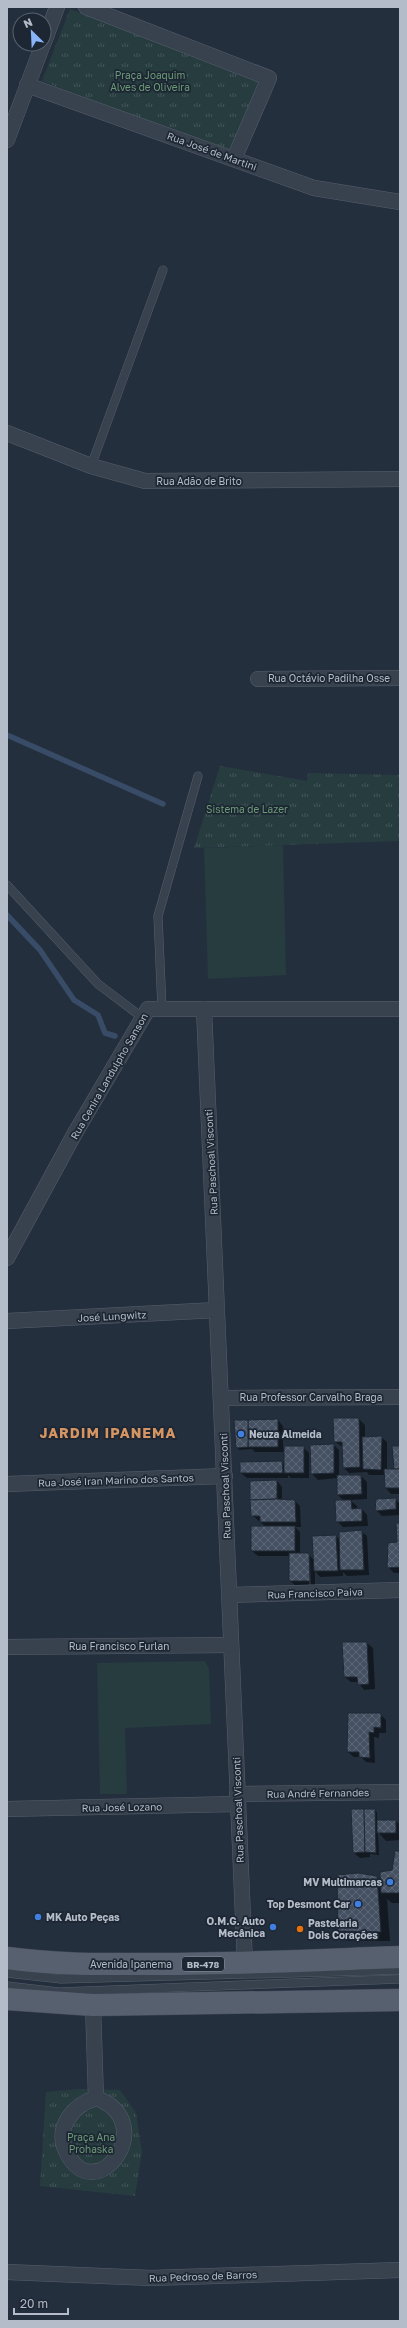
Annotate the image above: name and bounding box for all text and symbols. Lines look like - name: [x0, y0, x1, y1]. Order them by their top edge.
- north arrow: [12, 12, 52, 52]
- text: N: [21, 15, 34, 30]
- park label: Praça Joaquim Alves de Oliveira: [110, 69, 190, 93]
- street label: Rua José de Martini: [166, 129, 258, 173]
- street label: Rua Adão de Brito: [156, 475, 242, 487]
- street label: Rua Octávio Padilha Osse: [268, 672, 390, 684]
- park label: Sistema de Lazer: [206, 803, 288, 815]
- street label: Rua Cenira Landulpho Sanson: [68, 1011, 150, 1141]
- street label: Rua Paschoal Visconti: [202, 1109, 220, 1215]
- street label: José Lungwitz: [77, 1308, 147, 1324]
- street label: Rua Professor Carvalho Braga: [240, 1391, 382, 1403]
- district label: JARDIM IPANEMA: [40, 1424, 176, 1441]
- place label: Neuza Almeida: [249, 1428, 322, 1440]
- marker: Neuza Almeida: [236, 1429, 246, 1439]
- street label: Rua Paschoal Visconti: [217, 1433, 233, 1539]
- street label: Rua José Iran Marino dos Santos: [38, 1471, 194, 1489]
- street label: Rua Francisco Paiva: [267, 1585, 363, 1601]
- street label: Rua Francisco Furlan: [69, 1640, 169, 1652]
- street label: Rua Paschoal Visconti: [230, 1757, 246, 1863]
- street label: Rua André Fernandes: [267, 1786, 369, 1800]
- street label: Rua José Lozano: [82, 1800, 162, 1814]
- place label: MV Multimarcas: [303, 1876, 382, 1888]
- marker: MV Multimarcas: [385, 1877, 395, 1887]
- place label: Top Desmont Car: [267, 1898, 350, 1910]
- marker: Top Desmont Car: [353, 1899, 363, 1909]
- place label: MK Auto Peças: [46, 1911, 120, 1923]
- marker: MK Auto Peças: [33, 1912, 43, 1922]
- place label: O.M.G. Auto Mecânica: [207, 1915, 265, 1939]
- place label: Pastelaria Dois Corações: [308, 1917, 378, 1941]
- marker: O.M.G. Auto Mecânica: [268, 1922, 278, 1932]
- marker: Pastelaria Dois Corações: [295, 1924, 305, 1934]
- road number: BR-478: [182, 1957, 224, 1971]
- street label: Avenida Ipanema: [90, 1958, 172, 1970]
- park label: Praça Ana Prohaska: [67, 2131, 115, 2155]
- street label: Rua Pedroso de Barros: [149, 2268, 257, 2284]
- scale bar: [14, 2290, 68, 2316]
- text: 20 m: [20, 2296, 48, 2311]

